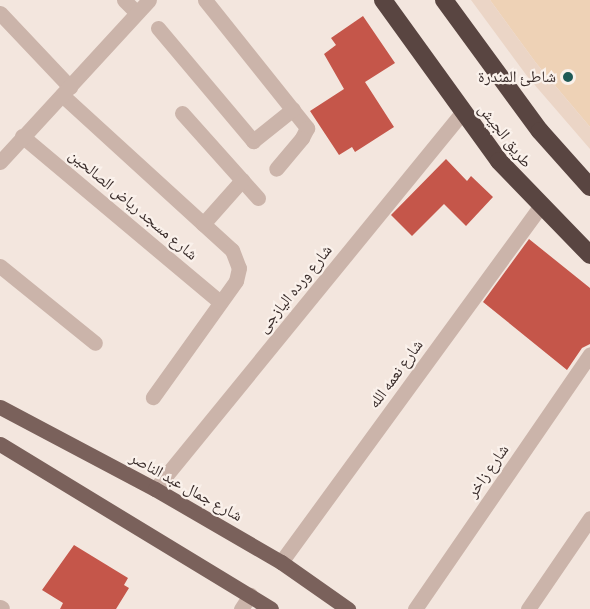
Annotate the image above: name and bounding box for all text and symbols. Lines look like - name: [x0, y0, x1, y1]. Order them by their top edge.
- place label: شاطئ المندرة: [478, 67, 556, 87]
- marker: شاطئ المندرة: [561, 70, 575, 84]
- street label: طريق الجيش: [474, 100, 536, 172]
- street label: شارع مسجد رياض الصالحين: [65, 145, 201, 265]
- street label: شارع ورده اليازجى: [254, 241, 336, 337]
- street label: شارع نعمه الله: [365, 336, 427, 412]
- street label: شارع زاخر: [463, 441, 513, 501]
- street label: شارع جمال عبد الناصر: [126, 448, 246, 526]

